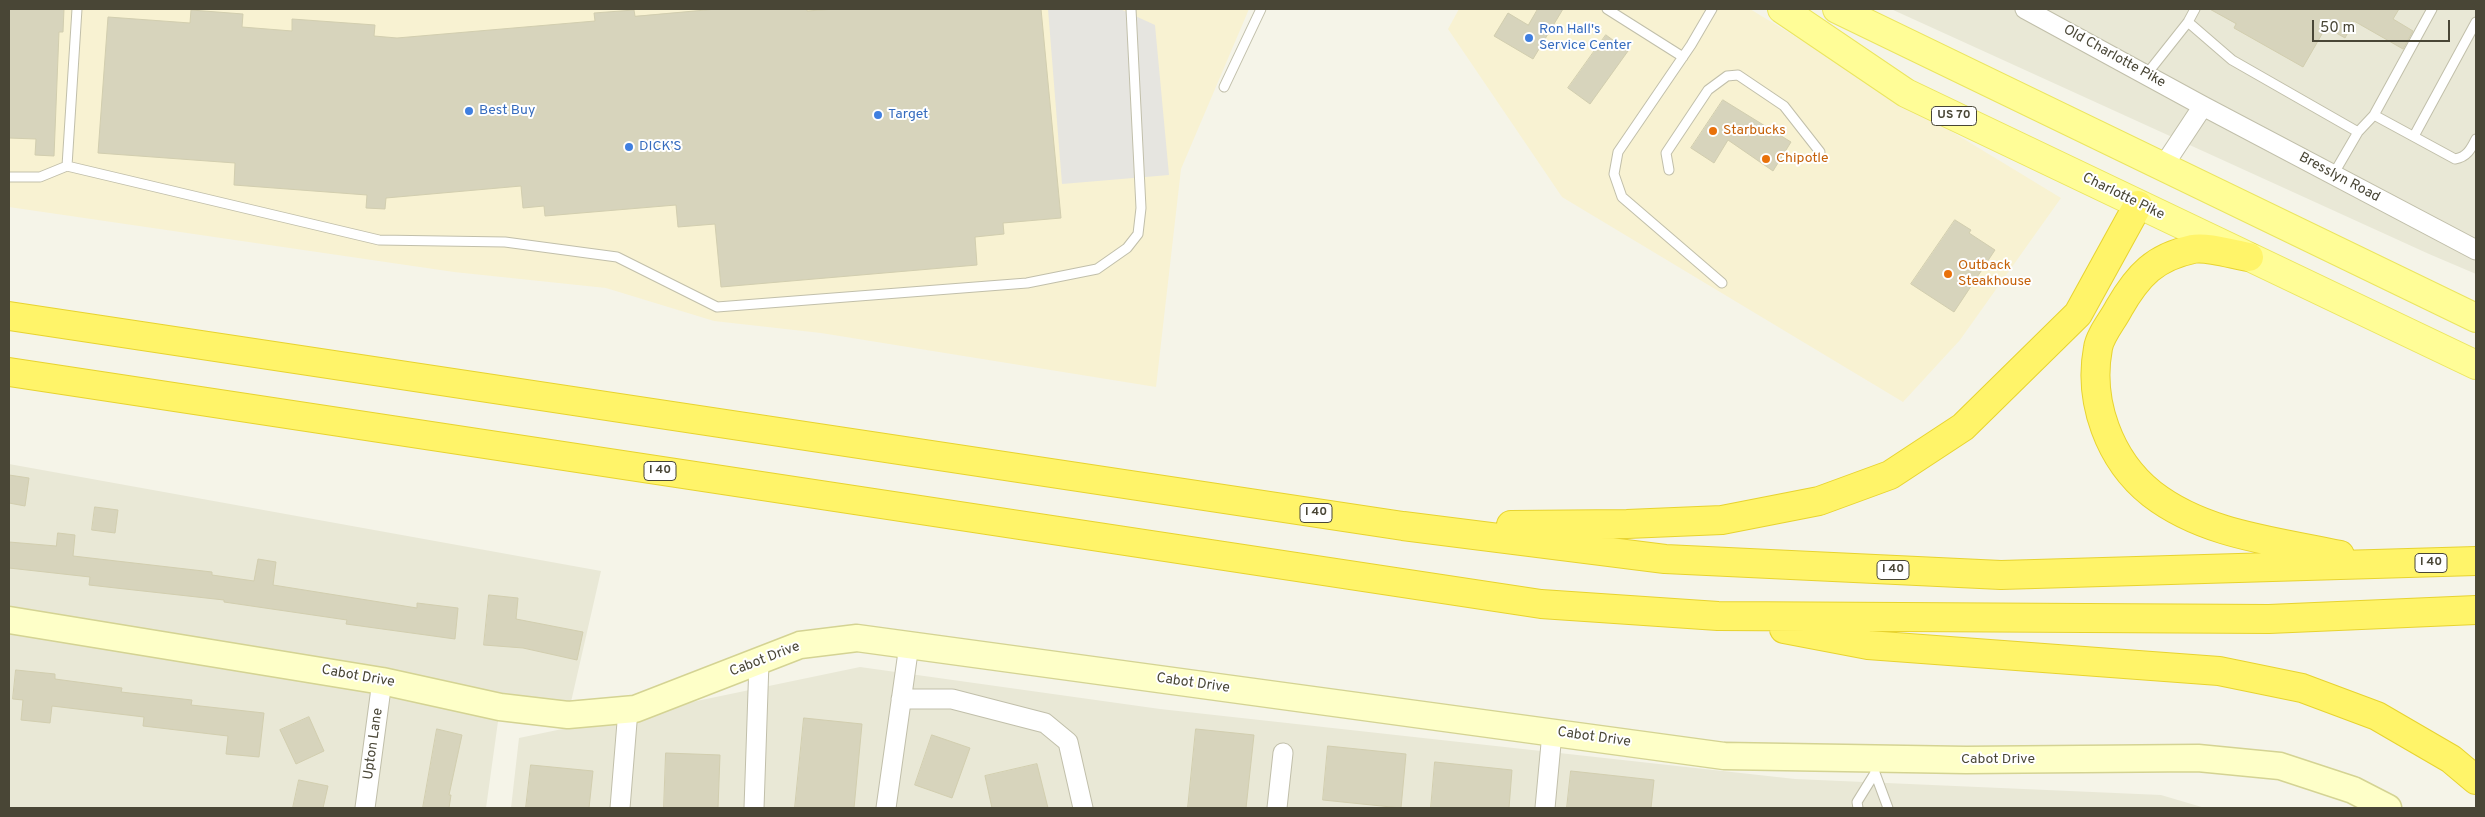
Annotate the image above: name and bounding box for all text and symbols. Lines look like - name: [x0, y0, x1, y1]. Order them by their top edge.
- scale bar: [2315, 10, 2452, 42]
- text: 50 m: [2320, 19, 2355, 38]
- place label: Ron Hall's Service Center: [1539, 22, 1632, 54]
- street label: Old Charlotte Pike: [2060, 22, 2168, 92]
- marker: Ron Hall's Service Center: [1523, 32, 1535, 44]
- place label: Best Buy: [479, 103, 535, 119]
- marker: Best Buy: [463, 105, 475, 117]
- road number: US 70: [1932, 106, 1976, 125]
- place label: Target: [888, 107, 928, 123]
- marker: Target: [872, 109, 884, 121]
- place label: Starbucks: [1723, 123, 1786, 139]
- marker: Starbucks: [1707, 125, 1719, 137]
- place label: DICK’S: [639, 139, 682, 155]
- marker: DICK’S: [623, 141, 635, 153]
- street label: Bresslyn Road: [2295, 150, 2383, 206]
- place label: Chipotle: [1776, 151, 1829, 167]
- marker: Chipotle: [1760, 153, 1772, 165]
- street label: Charlotte Pike: [2079, 170, 2167, 224]
- place label: Outback Steakhouse: [1958, 258, 2031, 290]
- marker: Outback Steakhouse: [1942, 268, 1954, 280]
- road number: I 40: [644, 462, 676, 481]
- road number: I 40: [1300, 503, 1332, 522]
- road number: I 40: [2415, 554, 2447, 572]
- road number: I 40: [1877, 560, 1909, 580]
- street label: Cabot Drive: [727, 639, 803, 681]
- street label: Cabot Drive: [320, 662, 396, 692]
- street label: Cabot Drive: [1155, 671, 1231, 697]
- street label: Upton Lane: [361, 707, 387, 781]
- street label: Cabot Drive: [1556, 725, 1632, 751]
- street label: Cabot Drive: [1961, 752, 2035, 768]

